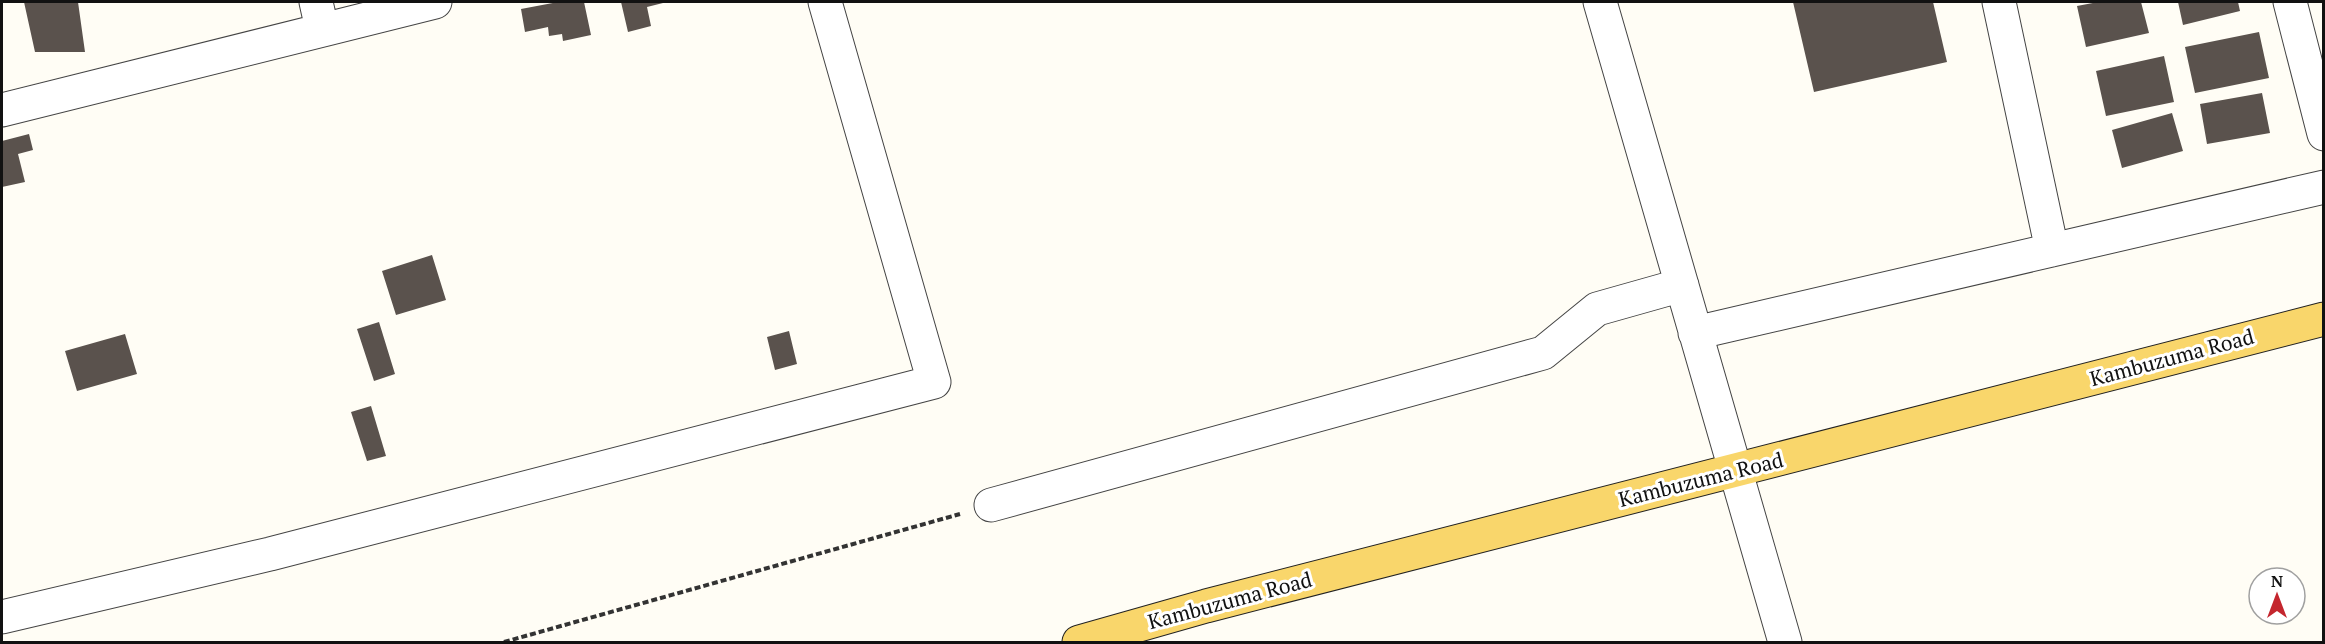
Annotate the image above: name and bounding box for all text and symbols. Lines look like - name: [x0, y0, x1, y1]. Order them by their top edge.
- street label: Kambuzuma Road: [2087, 322, 2257, 392]
- street label: Kambuzuma Road: [1615, 445, 1786, 513]
- street label: Kambuzuma Road: [1145, 565, 1315, 635]
- north arrow: [2247, 566, 2307, 626]
- text: N: [2271, 570, 2283, 592]

